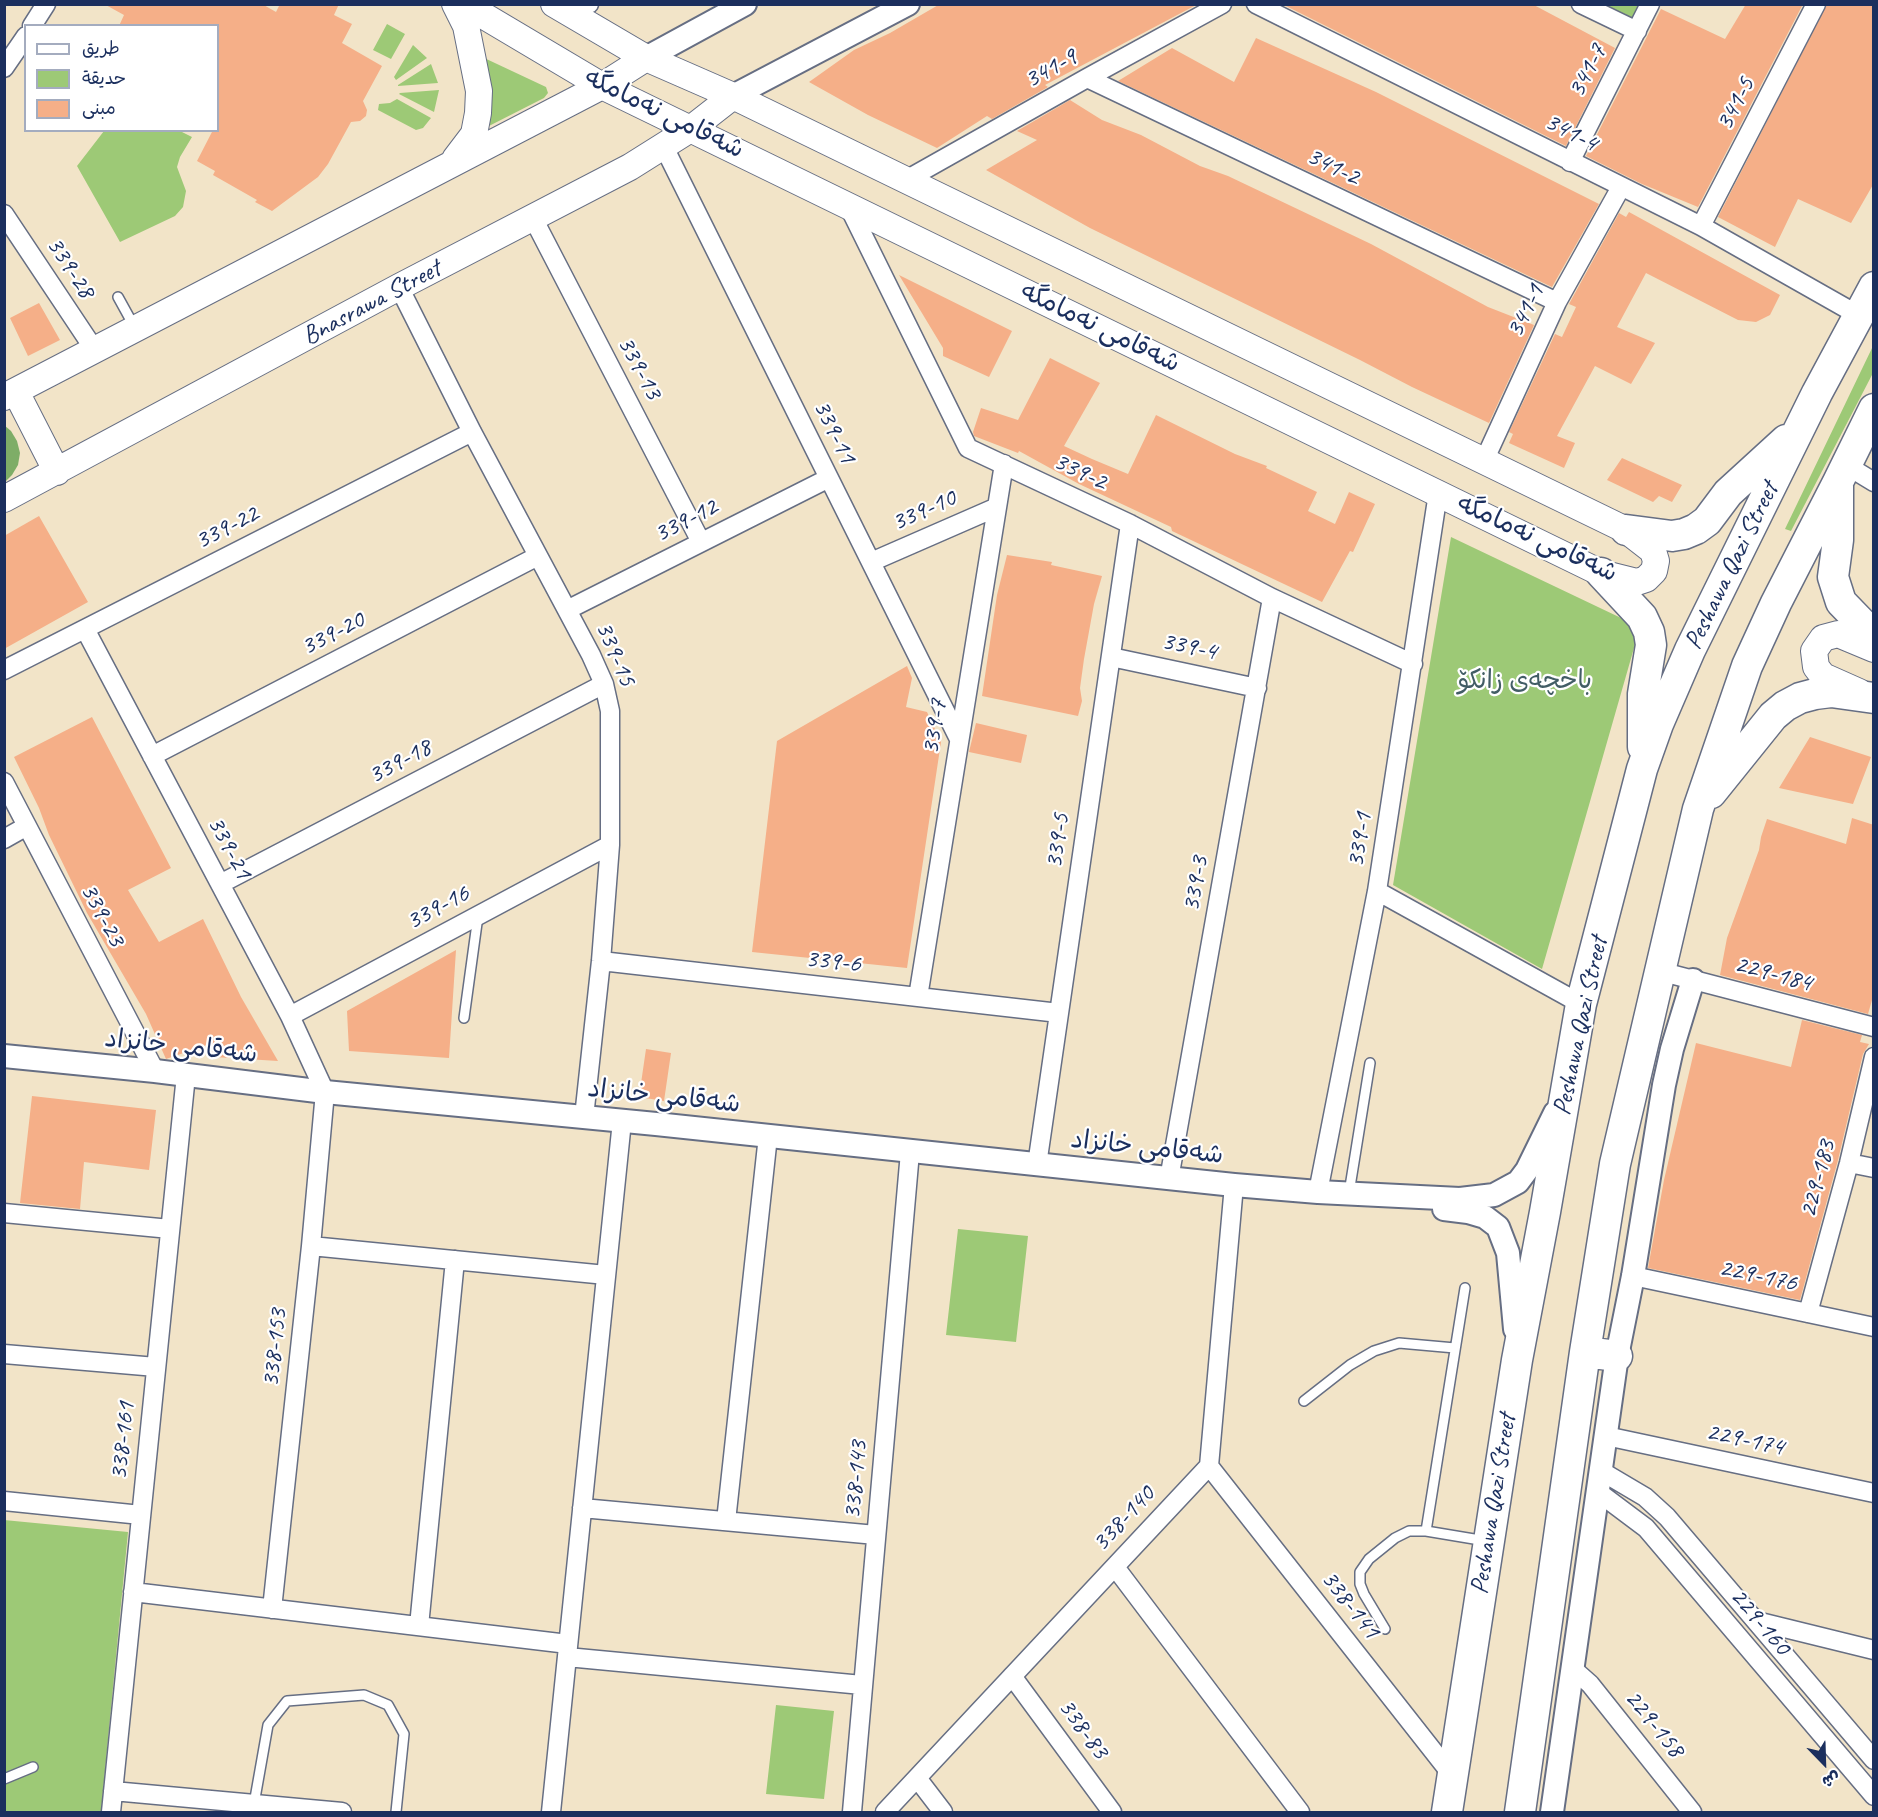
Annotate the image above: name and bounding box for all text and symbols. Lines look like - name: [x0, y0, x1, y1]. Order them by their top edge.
- legend: [24, 24, 219, 132]
- text: طريق: [82, 37, 120, 59]
- street label: 341-7: [1562, 39, 1614, 103]
- street label: 341-9: [1019, 42, 1083, 96]
- street label: شەقامی نەمامگە: [579, 62, 749, 166]
- text: حديقة: [82, 67, 126, 89]
- street label: 341-5: [1710, 72, 1762, 136]
- text: مبنى: [82, 97, 116, 119]
- street label: 341-4: [1539, 107, 1603, 159]
- street label: 341-2: [1301, 141, 1365, 193]
- street label: 339-28: [39, 231, 101, 305]
- street label: Bnasrawa Street: [297, 253, 447, 353]
- street label: شەقامی نەمامگە: [1015, 276, 1185, 380]
- street label: 341-1: [1500, 279, 1552, 343]
- street label: 339-13: [610, 331, 668, 405]
- street label: 339-11: [805, 395, 863, 469]
- street label: 339-2: [1048, 446, 1112, 498]
- street label: Peshawa Qazi Street: [1678, 477, 1786, 655]
- street label: 339-10: [887, 483, 961, 539]
- street label: شەقامی نەمامگە: [1452, 488, 1622, 590]
- street label: 339-12: [649, 492, 723, 550]
- street label: 339-22: [190, 499, 264, 557]
- street label: 339-20: [296, 605, 370, 663]
- street label: 339-15: [588, 617, 642, 691]
- street label: 339-4: [1159, 626, 1219, 668]
- park label: باخچەی زانکۆ: [1458, 665, 1592, 697]
- street label: 339-7: [915, 697, 955, 757]
- street label: 339-18: [363, 733, 437, 791]
- street label: 339-1: [1340, 810, 1380, 870]
- street label: 339-21: [200, 811, 258, 885]
- street label: 339-5: [1039, 811, 1077, 871]
- street label: 339-3: [1176, 854, 1216, 914]
- street label: 339-23: [73, 878, 131, 952]
- street label: 339-16: [401, 879, 475, 937]
- street label: Peshawa Qazi Street: [1547, 934, 1615, 1118]
- street label: 339-6: [804, 944, 862, 980]
- street label: 229-184: [1731, 949, 1815, 999]
- street label: شەقامی خانزاد: [103, 1023, 259, 1071]
- street label: شەقامی خانزاد: [586, 1073, 742, 1121]
- street label: شەقامی خانزاد: [1069, 1124, 1225, 1172]
- street label: 229-183: [1793, 1137, 1843, 1221]
- street label: 229-176: [1716, 1253, 1800, 1299]
- street label: 338-153: [255, 1307, 295, 1389]
- street label: 338-161: [103, 1400, 143, 1482]
- street label: Peshawa Qazi Street: [1464, 1412, 1524, 1596]
- street label: 229-174: [1703, 1417, 1787, 1463]
- street label: 338-143: [837, 1439, 875, 1521]
- street label: 338-140: [1086, 1480, 1162, 1558]
- street label: 338-141: [1313, 1564, 1387, 1646]
- street label: 229-160: [1723, 1582, 1797, 1662]
- street label: 229-158: [1617, 1684, 1691, 1764]
- street label: 338-83: [1051, 1693, 1115, 1765]
- north arrow: [1794, 1733, 1854, 1793]
- text: ش: [1819, 1767, 1843, 1792]

